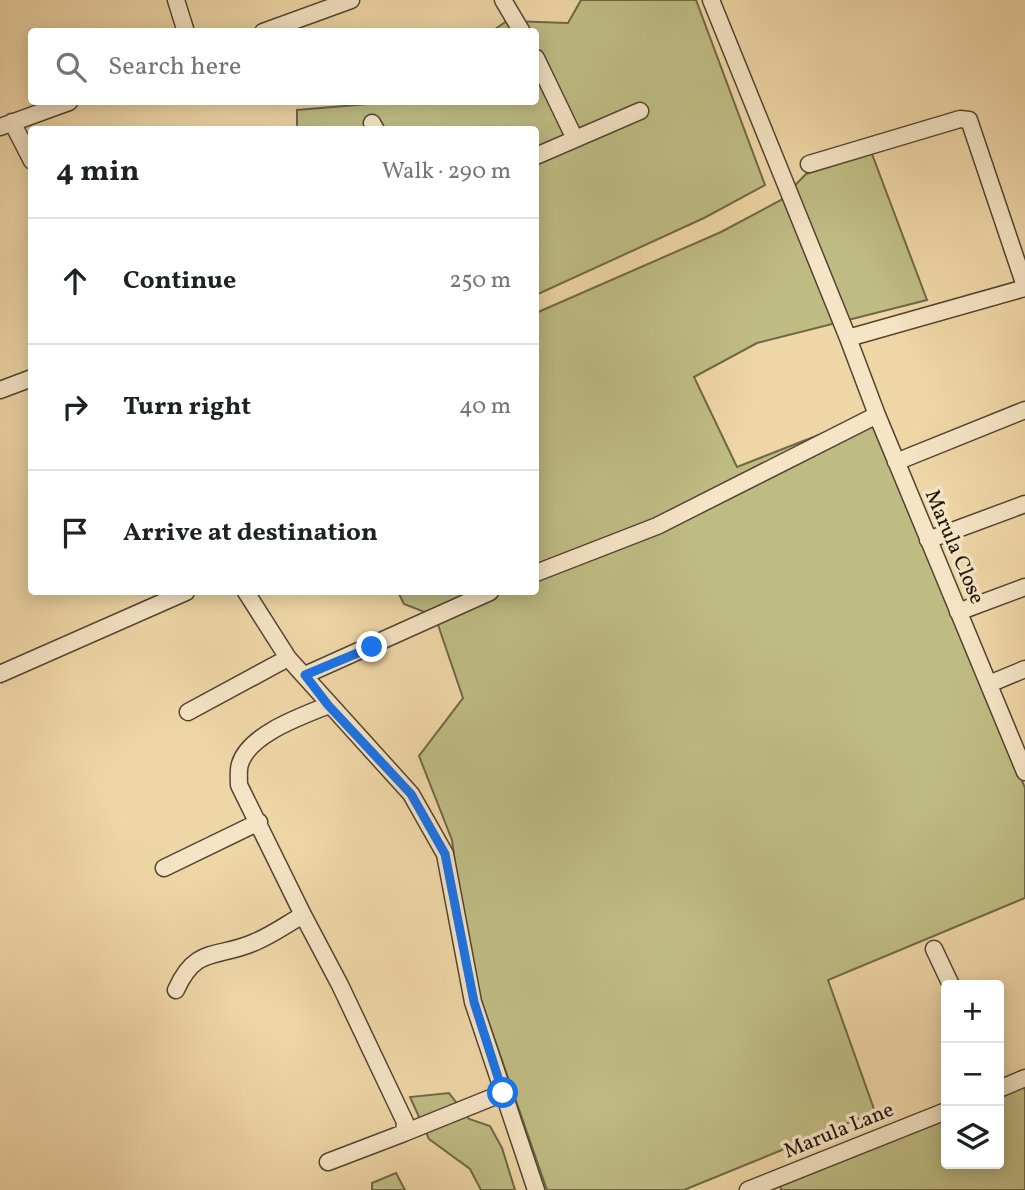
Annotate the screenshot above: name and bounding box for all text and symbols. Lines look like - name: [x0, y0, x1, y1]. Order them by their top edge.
- search box: [28, 28, 539, 105]
- icon: search: [52, 48, 90, 86]
- text: Search here: [108, 49, 241, 85]
- text: 4 min: [56, 151, 140, 193]
- text: Walk · 290 m: [382, 156, 511, 188]
- icon: ahead: [56, 262, 94, 300]
- text: Continue: [123, 263, 236, 299]
- text: 250 m: [449, 265, 511, 297]
- icon: right: [56, 388, 94, 426]
- text: Turn right: [123, 389, 251, 425]
- text: 40 m: [459, 391, 511, 423]
- street label: Marula Close: [917, 485, 991, 609]
- icon: arrive: [56, 514, 94, 552]
- text: Arrive at destination: [123, 515, 378, 551]
- route end: [356, 631, 387, 662]
- map controls: [941, 980, 1004, 1169]
- button: +: [941, 980, 1004, 1043]
- button: −: [941, 1043, 1004, 1106]
- route start: [487, 1077, 518, 1108]
- street label: Marula Lane: [780, 1096, 898, 1166]
- button: layers: [941, 1106, 1004, 1169]

